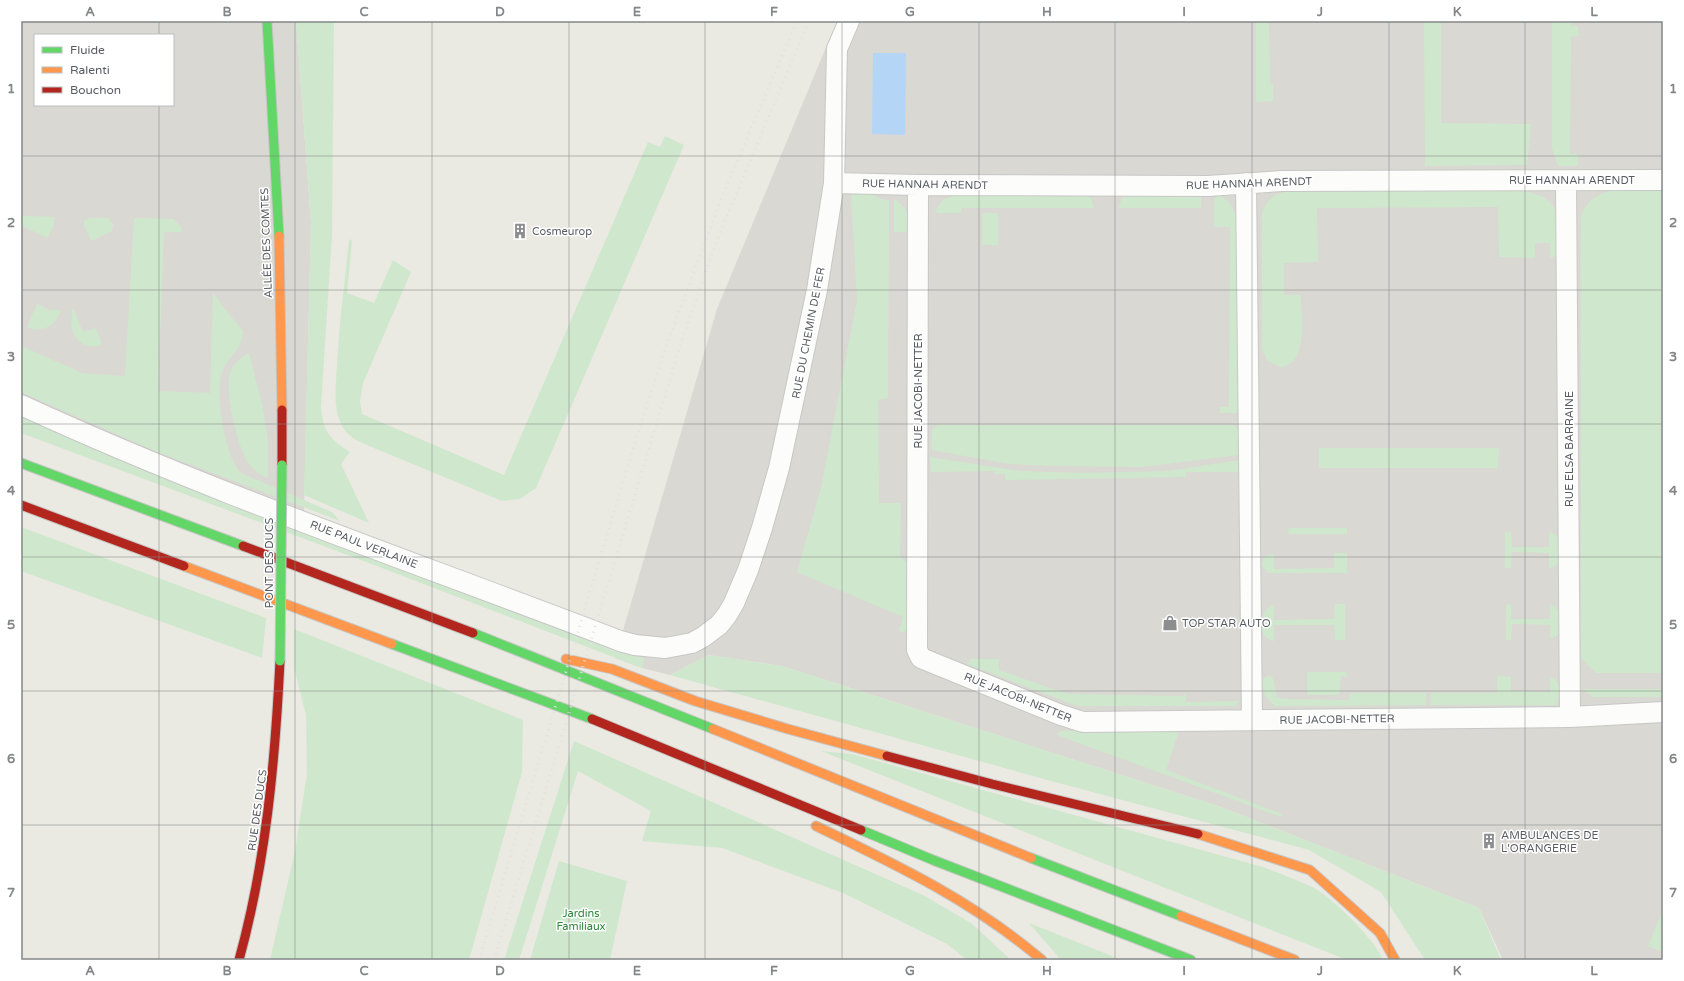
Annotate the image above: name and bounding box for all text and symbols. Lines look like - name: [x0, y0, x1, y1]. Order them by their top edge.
- text: A: [85, 4, 95, 20]
- text: B: [222, 4, 232, 20]
- text: C: [359, 4, 369, 20]
- text: D: [495, 4, 505, 20]
- text: E: [633, 4, 641, 20]
- text: F: [770, 4, 778, 20]
- text: G: [905, 4, 915, 20]
- text: H: [1042, 4, 1052, 20]
- text: I: [1182, 4, 1186, 20]
- text: J: [1316, 4, 1323, 20]
- text: K: [1453, 4, 1462, 20]
- text: L: [1590, 4, 1598, 20]
- legend: [34, 34, 174, 106]
- text: Fluide: [70, 43, 105, 57]
- text: Ralenti: [70, 63, 110, 77]
- text: 1: [7, 81, 15, 97]
- text: 1: [1669, 81, 1677, 97]
- text: Bouchon: [70, 83, 121, 97]
- street label: RUE HANNAH ARENDT: [1509, 174, 1635, 187]
- street label: RUE HANNAH ARENDT: [1186, 175, 1313, 192]
- street label: RUE HANNAH ARENDT: [862, 177, 988, 192]
- street label: ALLÉE DES COMTES: [257, 187, 275, 298]
- text: 2: [7, 215, 15, 231]
- text: 2: [1669, 215, 1677, 231]
- building icon: Cosmeurop: [511, 222, 529, 240]
- place label: Cosmeurop: [532, 225, 592, 238]
- street label: RUE DU CHEMIN DE FER: [789, 266, 828, 400]
- street label: RUE JACOBI-NETTER: [912, 333, 925, 448]
- text: 3: [7, 349, 15, 365]
- text: 3: [1669, 349, 1677, 365]
- street label: RUE ELSA BARRAINE: [1563, 391, 1576, 507]
- text: 4: [7, 483, 16, 499]
- text: 4: [1669, 483, 1678, 499]
- street label: PONT DES DUCS: [263, 517, 276, 608]
- street label: RUE PAUL VERLAINE: [308, 518, 419, 571]
- shop icon: TOP STAR AUTO: [1161, 614, 1179, 632]
- text: 5: [7, 617, 15, 633]
- place label: TOP STAR AUTO: [1182, 617, 1271, 630]
- text: 5: [1669, 617, 1677, 633]
- street label: RUE JACOBI-NETTER: [962, 670, 1074, 725]
- street label: RUE JACOBI-NETTER: [1279, 712, 1395, 727]
- text: 6: [7, 751, 15, 767]
- text: 6: [1669, 751, 1677, 767]
- street label: RUE DES DUCS: [245, 768, 270, 852]
- place label: AMBULANCES DE L'ORANGERIE: [1501, 829, 1599, 855]
- building icon: AMBULANCES DE L'ORANGERIE: [1480, 832, 1498, 850]
- text: 7: [7, 885, 15, 901]
- text: 7: [1669, 885, 1677, 901]
- park label: Jardins Familiaux: [557, 907, 606, 933]
- text: A: [85, 963, 95, 979]
- text: B: [222, 963, 232, 979]
- text: C: [359, 963, 369, 979]
- text: D: [495, 963, 505, 979]
- text: E: [633, 963, 641, 979]
- text: F: [770, 963, 778, 979]
- text: G: [905, 963, 915, 979]
- text: H: [1042, 963, 1052, 979]
- text: I: [1182, 963, 1186, 979]
- text: J: [1316, 963, 1323, 979]
- text: K: [1453, 963, 1462, 979]
- text: L: [1590, 963, 1598, 979]

